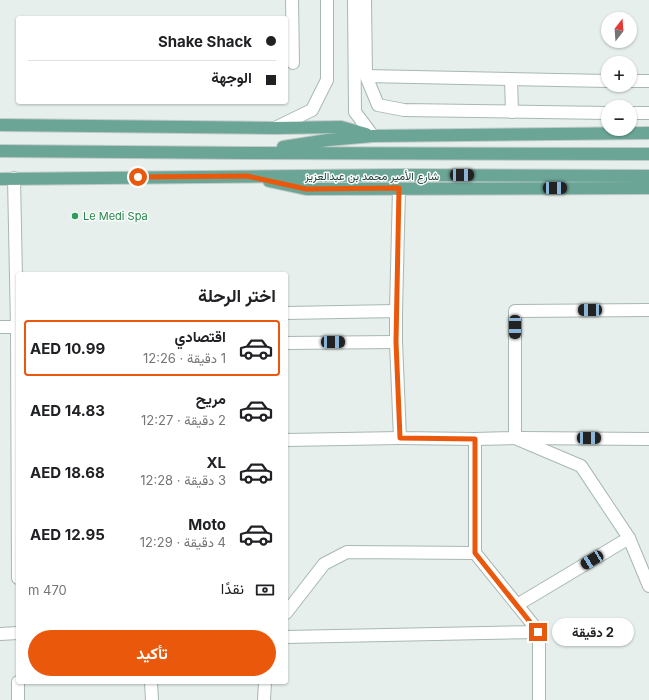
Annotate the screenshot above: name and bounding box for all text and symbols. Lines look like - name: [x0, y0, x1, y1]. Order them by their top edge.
- north arrow: [601, 12, 637, 48]
- map controls: [601, 12, 637, 136]
- text: Shake Shack: [158, 32, 252, 51]
- button: +: [601, 56, 637, 92]
- text: الوجهة: [211, 68, 252, 87]
- button: −: [601, 100, 637, 136]
- route start: [129, 168, 147, 186]
- street label: شارع الأمير محمد بن عبدالعزيز: [304, 169, 439, 184]
- car: [450, 169, 474, 181]
- car: [543, 182, 567, 194]
- place label: Le Medi Spa: [83, 209, 148, 223]
- marker: Le Medi Spa: [70, 211, 80, 221]
- text: اختر الرحلة: [198, 285, 276, 306]
- car: [578, 304, 602, 316]
- car: [509, 315, 521, 339]
- text: اقتصادي: [174, 327, 226, 346]
- icon: car: [238, 330, 274, 366]
- car: [321, 336, 345, 348]
- text: AED 10.99: [30, 339, 105, 358]
- text: 1 دقيقة · 12:26: [143, 350, 226, 366]
- text: مريح: [196, 389, 226, 408]
- icon: car: [238, 392, 274, 428]
- text: AED 14.83: [30, 401, 105, 420]
- text: 2 دقيقة · 12:27: [141, 412, 226, 428]
- car: [577, 432, 601, 444]
- text: XL: [206, 453, 226, 472]
- icon: car: [238, 454, 274, 490]
- text: AED 18.68: [30, 463, 105, 482]
- text: 3 دقيقة · 12:28: [140, 472, 226, 488]
- text: Moto: [188, 515, 226, 534]
- icon: car: [238, 516, 274, 552]
- text: AED 12.95: [30, 525, 105, 544]
- text: 4 دقيقة · 12:29: [140, 534, 226, 550]
- car: [579, 549, 605, 571]
- text: نقدًا: [221, 579, 244, 598]
- icon: cash: [254, 579, 276, 601]
- text: 470 m: [28, 582, 67, 598]
- callout: 2 دقيقة: [552, 618, 634, 646]
- route end: [529, 623, 547, 641]
- text: 2 دقيقة: [572, 624, 614, 640]
- button: تأكيد: [28, 630, 276, 676]

